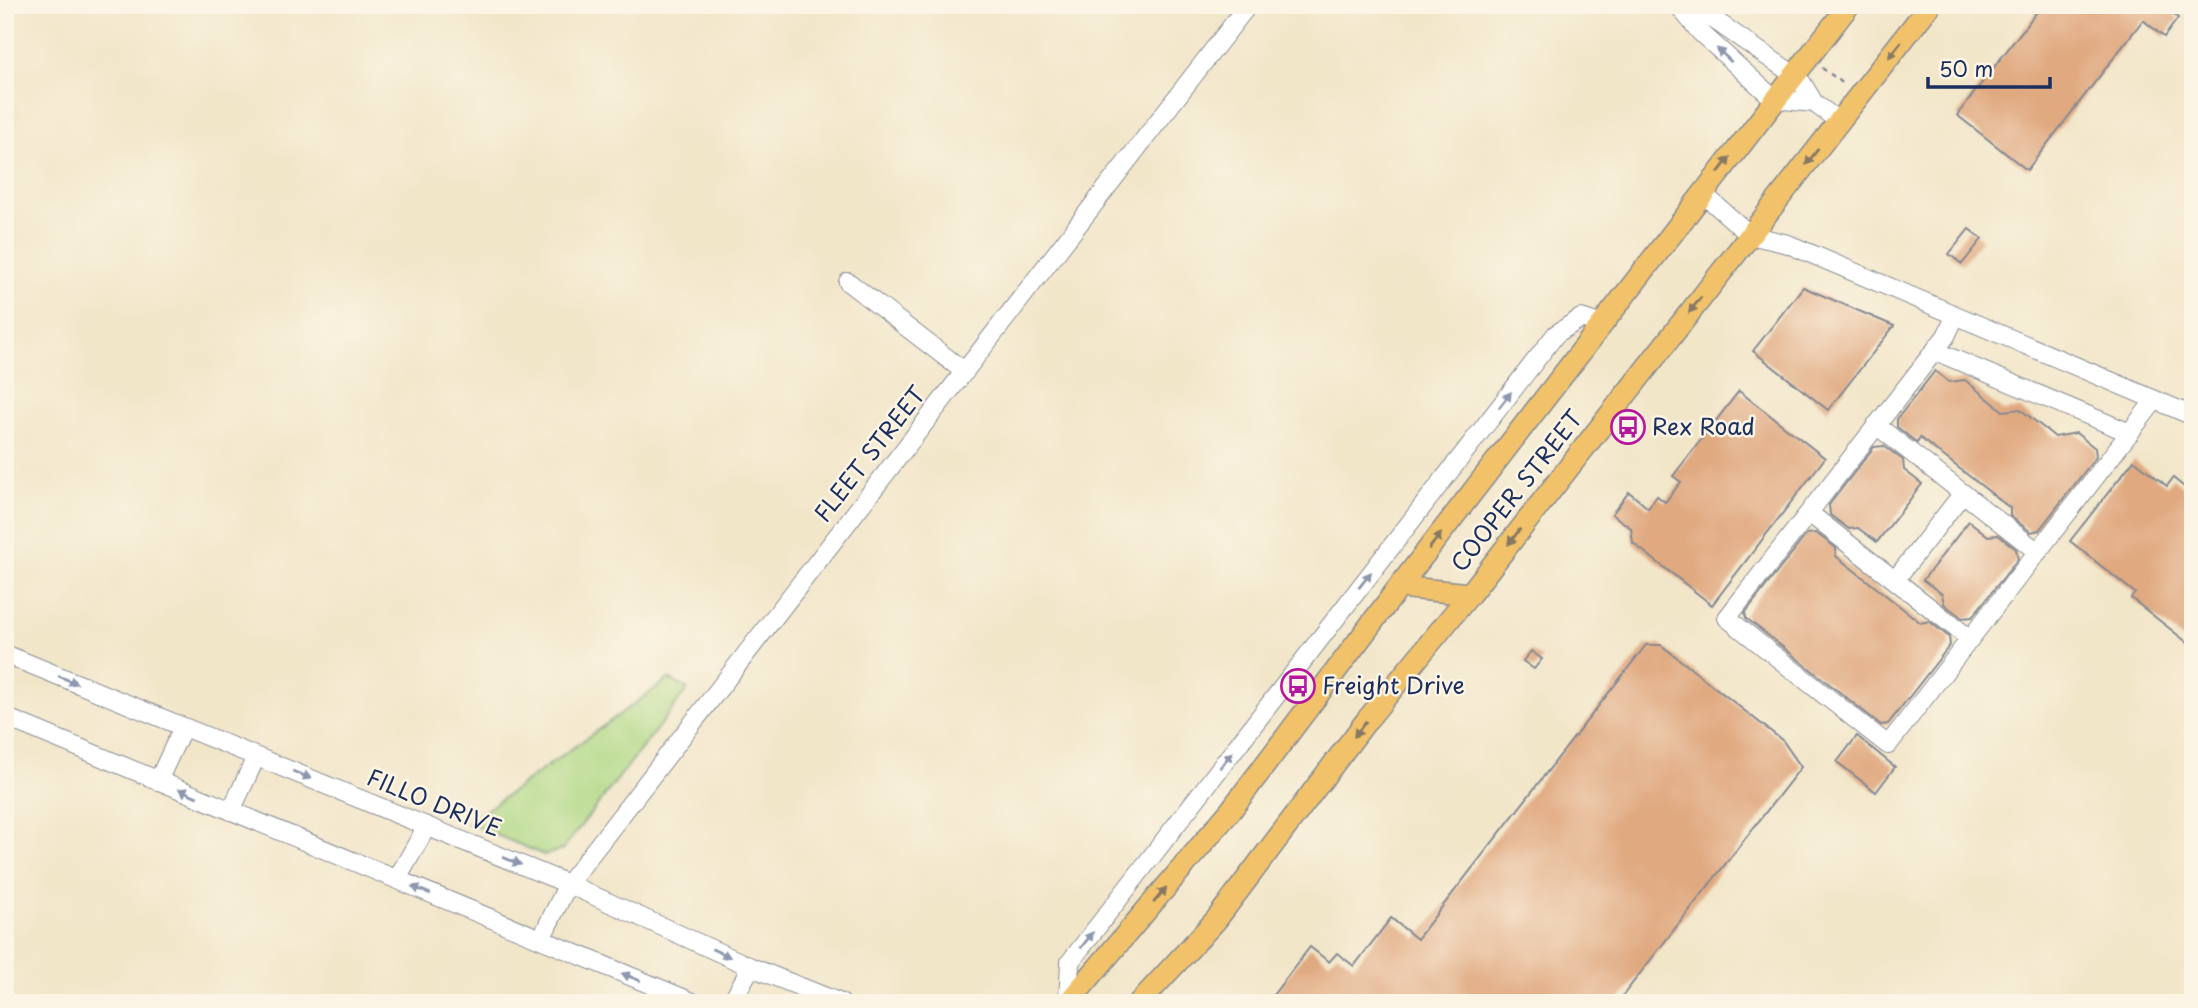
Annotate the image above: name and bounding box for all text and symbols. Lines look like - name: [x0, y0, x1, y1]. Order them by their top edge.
- one-way arrow: [1889, 41, 1903, 59]
- scale bar: [1928, 46, 2051, 90]
- one-way arrow: [1716, 47, 1733, 63]
- text: 50 m: [1939, 52, 1993, 84]
- one-way arrow: [1804, 148, 1819, 166]
- one-way arrow: [1717, 155, 1731, 174]
- one-way arrow: [1688, 296, 1703, 314]
- street label: FLEET STREET: [804, 377, 934, 529]
- one-way arrow: [1497, 391, 1511, 409]
- street label: COOPER STREET: [1441, 402, 1590, 578]
- bus stop icon: Rex Road: [1609, 408, 1647, 446]
- place label: Rex Road: [1652, 408, 1755, 443]
- one-way arrow: [1507, 528, 1522, 546]
- one-way arrow: [1427, 532, 1441, 550]
- one-way arrow: [1358, 571, 1372, 589]
- bus stop icon: Freight Drive: [1279, 667, 1317, 705]
- place label: Freight Drive: [1322, 667, 1465, 702]
- one-way arrow: [58, 675, 79, 686]
- one-way arrow: [1354, 720, 1368, 738]
- one-way arrow: [1219, 751, 1233, 769]
- street label: FILLO DRIVE: [362, 759, 507, 844]
- one-way arrow: [291, 770, 312, 781]
- one-way arrow: [178, 788, 199, 799]
- one-way arrow: [502, 856, 523, 867]
- one-way arrow: [411, 884, 432, 895]
- one-way arrow: [1152, 886, 1167, 904]
- one-way arrow: [1079, 931, 1093, 949]
- one-way arrow: [710, 948, 731, 959]
- one-way arrow: [621, 971, 642, 982]

